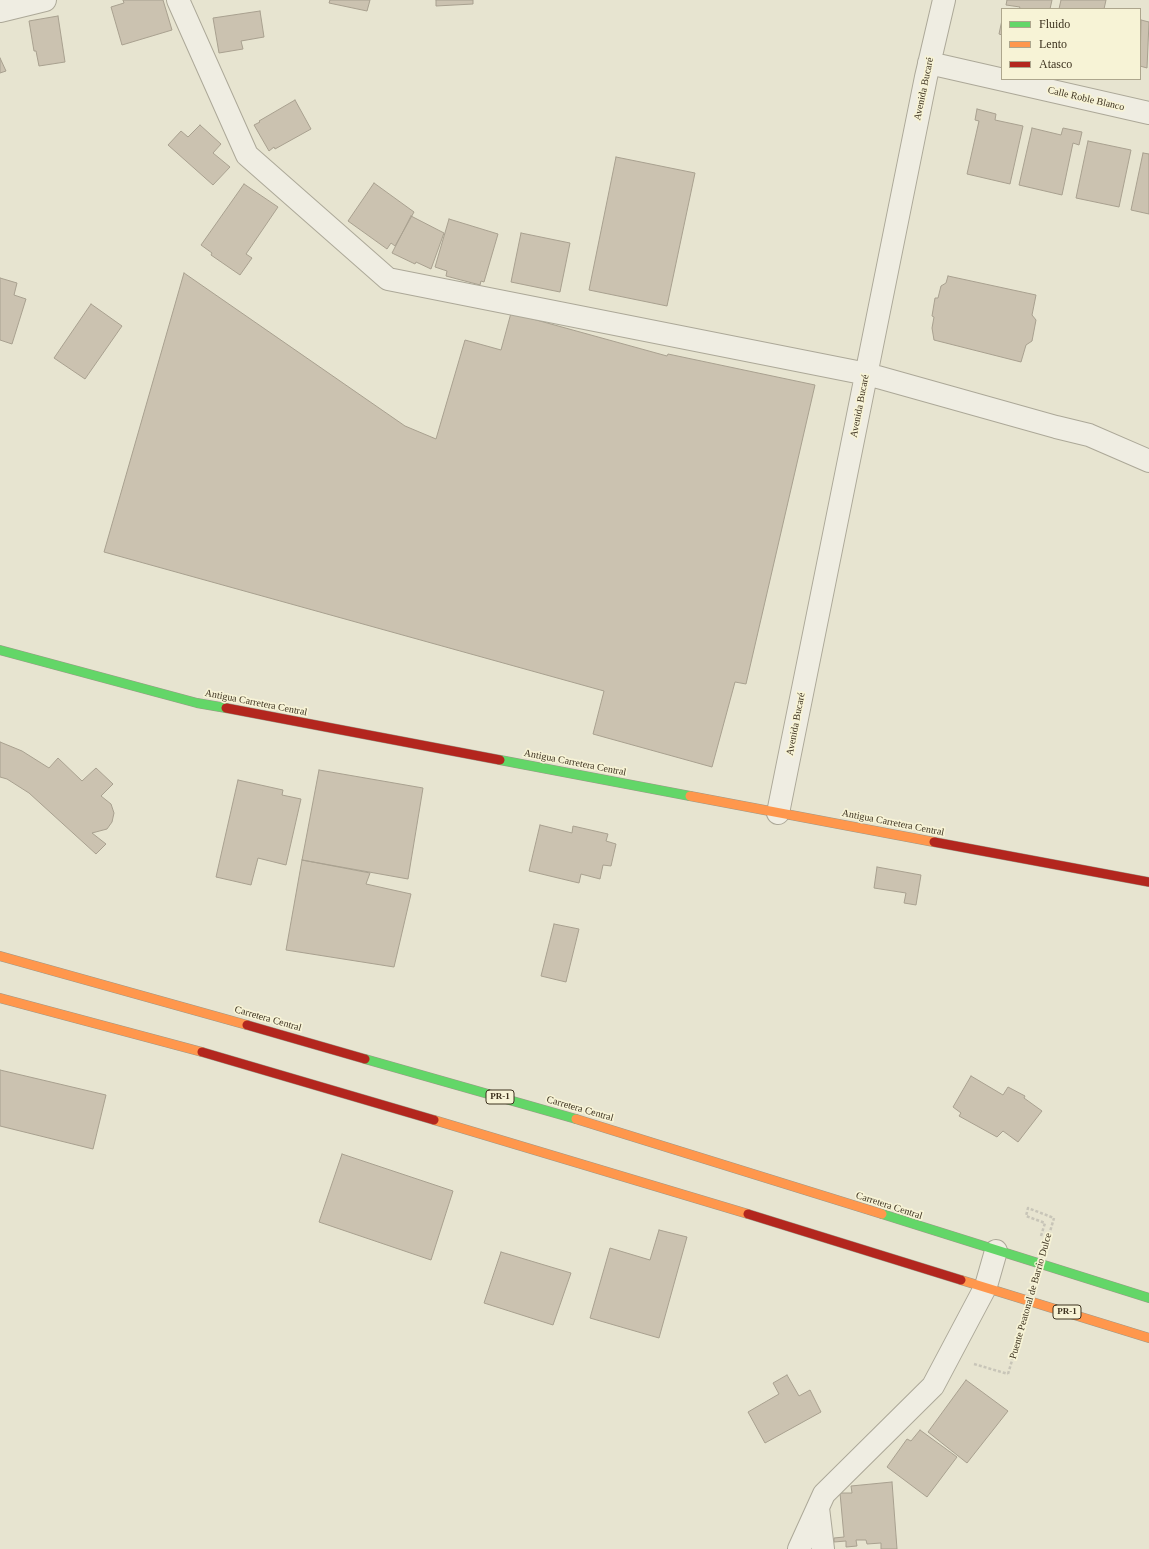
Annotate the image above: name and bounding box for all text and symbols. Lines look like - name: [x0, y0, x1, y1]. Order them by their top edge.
- legend: [1001, 8, 1141, 80]
- text: Fluido: [1039, 17, 1070, 31]
- text: Lento: [1039, 37, 1067, 51]
- street label: Avenida Bucaré: [911, 56, 937, 122]
- text: Atasco: [1039, 57, 1072, 71]
- street label: Calle Roble Blanco: [1046, 84, 1126, 114]
- street label: Avenida Bucaré: [848, 373, 872, 439]
- street label: Antigua Carretera Central: [204, 687, 308, 719]
- street label: Avenida Bucaré: [784, 691, 808, 757]
- street label: Antigua Carretera Central: [523, 747, 627, 779]
- street label: Antigua Carretera Central: [841, 807, 945, 839]
- street label: Carretera Central: [233, 1004, 303, 1034]
- road number: PR-1: [486, 1090, 514, 1104]
- street label: Carretera Central: [545, 1094, 615, 1124]
- street label: Carretera Central: [854, 1190, 924, 1222]
- street label: Puente Peatonal de Barrio Dulce: [1007, 1232, 1055, 1360]
- road number: PR-1: [1053, 1305, 1081, 1319]

